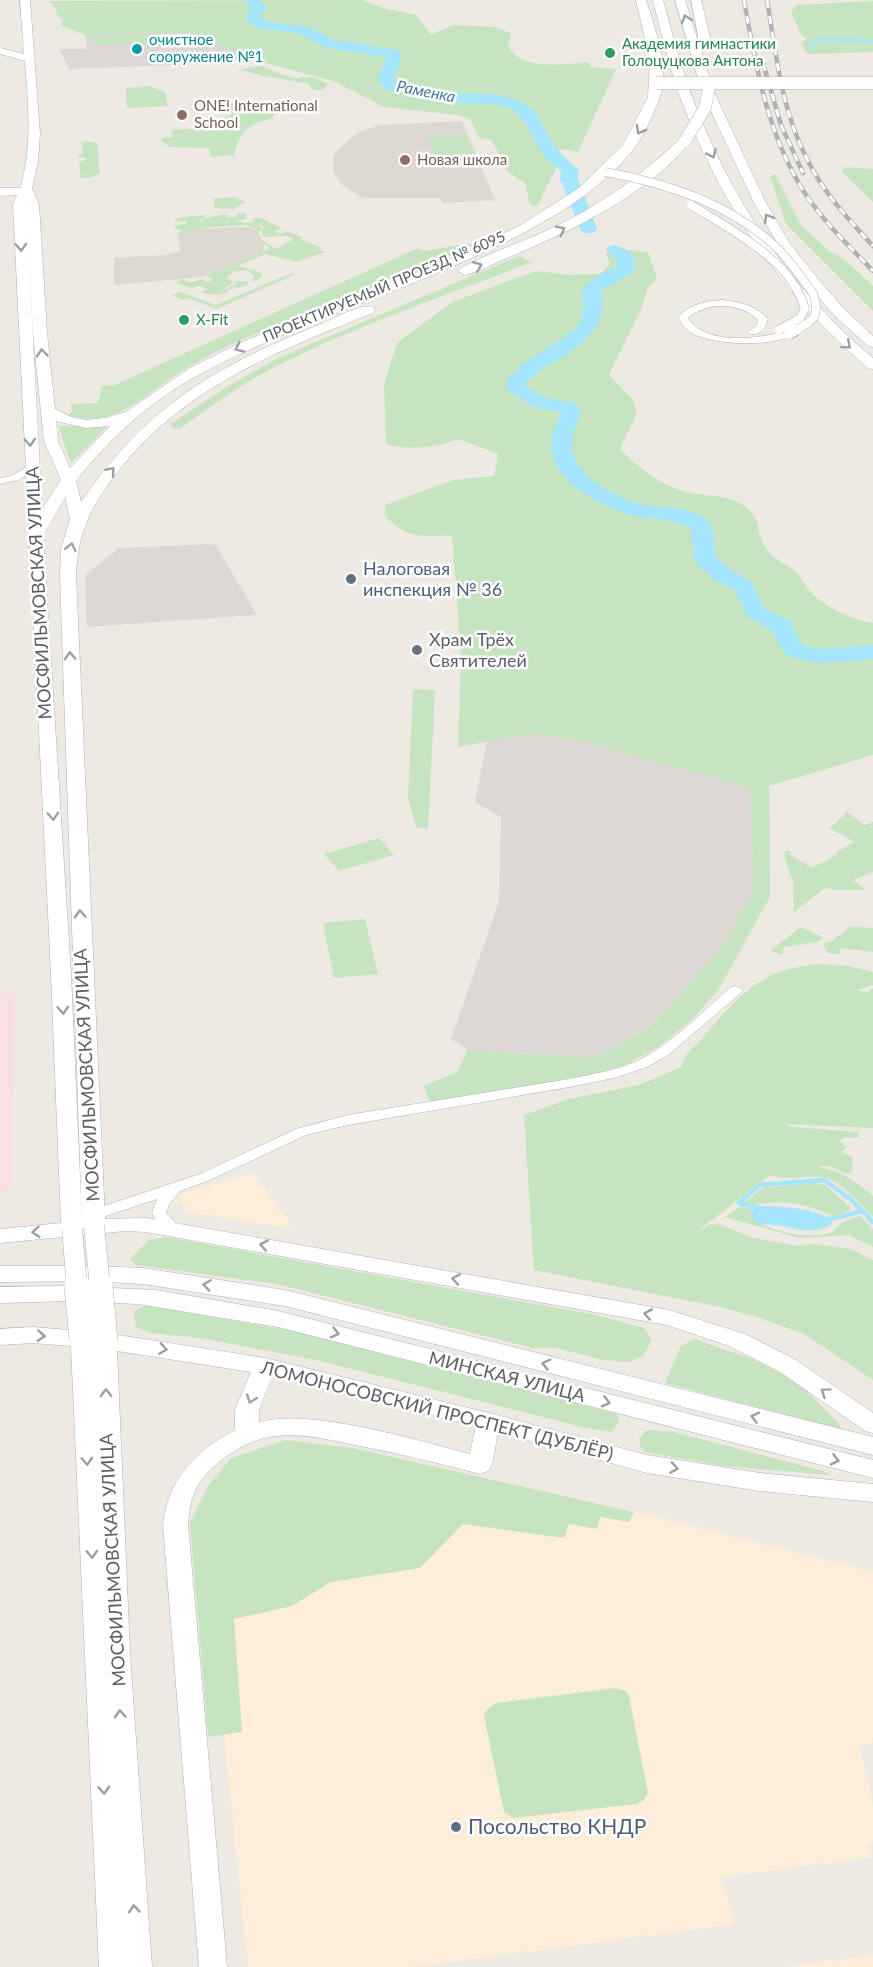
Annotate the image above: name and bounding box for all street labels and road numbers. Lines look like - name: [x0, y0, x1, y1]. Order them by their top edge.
- street label: ПРОЕКТИРУЕМЫЙ ПРОЕЗД № 6095: [260, 227, 508, 345]
- street label: МОСФИЛЬМОВСКАЯ УЛИЦА: [20, 465, 56, 720]
- street label: МОСФИЛЬМОВСКАЯ УЛИЦА: [68, 947, 104, 1202]
- street label: МИНСКАЯ УЛИЦА: [427, 1346, 588, 1406]
- street label: ЛОМОНОСОВСКИЙ ПРОСПЕКТ (ДУБЛЁР): [258, 1355, 616, 1465]
- street label: МОСФИЛЬМОВСКАЯ УЛИЦА: [94, 1432, 130, 1687]

